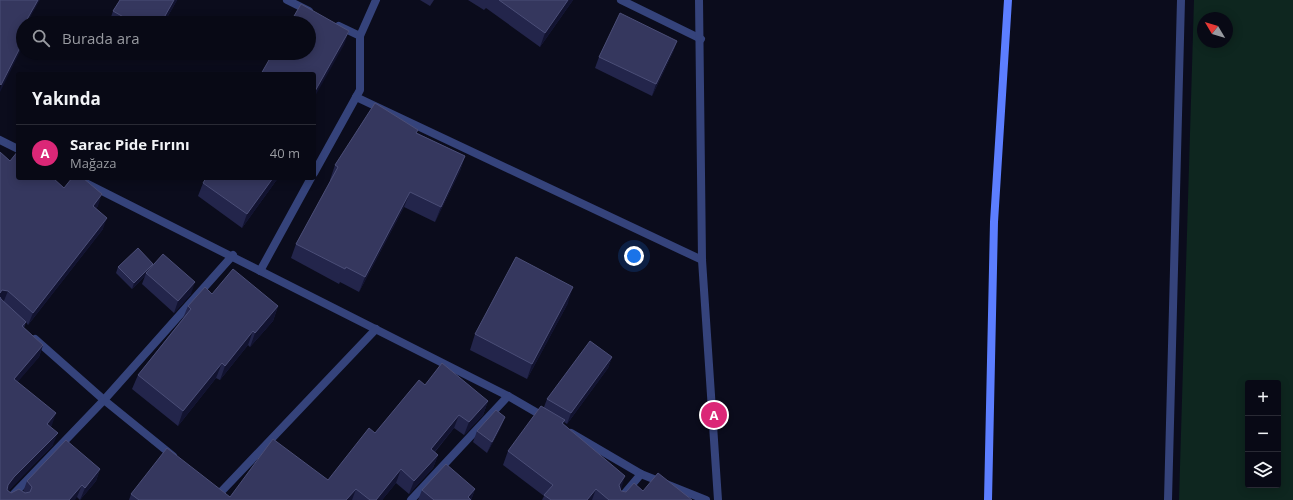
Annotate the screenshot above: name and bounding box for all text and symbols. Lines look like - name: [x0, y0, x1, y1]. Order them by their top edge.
- north arrow: [1197, 12, 1233, 48]
- search box: [16, 16, 316, 60]
- icon: search: [30, 27, 52, 49]
- text: Burada ara: [62, 28, 140, 48]
- text: Yakında: [32, 87, 101, 110]
- text: Sarac Pide Fırını: [70, 134, 190, 154]
- text: A: [41, 144, 49, 162]
- text: 40 m: [270, 144, 300, 162]
- text: Mağaza: [70, 154, 117, 172]
- your location: [624, 246, 644, 266]
- map controls: [1245, 380, 1281, 488]
- button: +: [1245, 380, 1281, 416]
- pin: A: [701, 400, 727, 430]
- button: −: [1245, 416, 1281, 452]
- button: layers: [1245, 452, 1281, 488]

